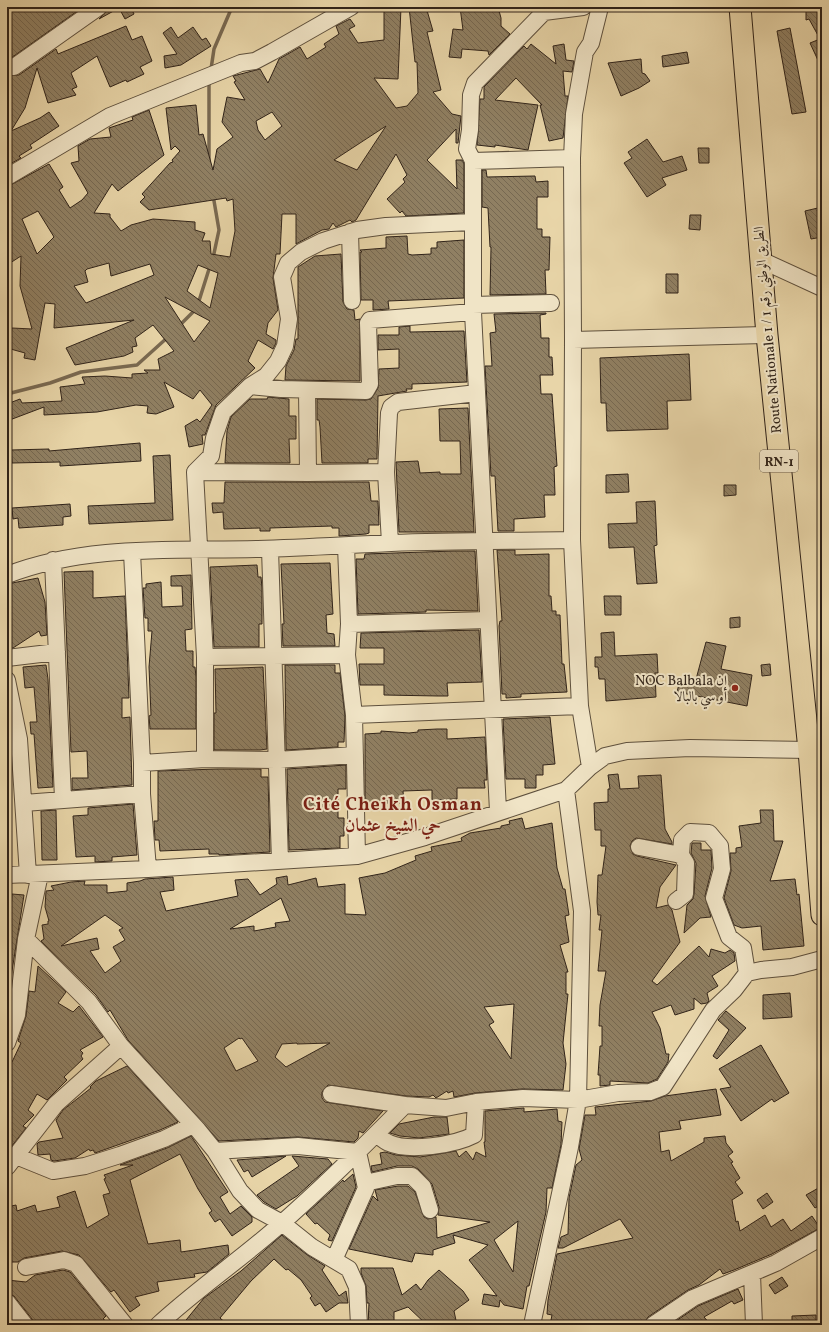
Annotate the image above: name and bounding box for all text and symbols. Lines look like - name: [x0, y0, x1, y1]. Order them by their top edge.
- street label: Route Nationale 1 / الطريق الوطني رقم 1: [750, 225, 790, 434]
- road number: RN-1: [760, 450, 798, 472]
- place label: NOC Balbala إن أو سي بالبالا: [635, 672, 728, 710]
- marker: NOC Balbala إن أو سي بالبالا: [730, 683, 740, 693]
- district label: Cité Cheikh Osman حي الشيخ عثمان: [303, 793, 483, 841]

